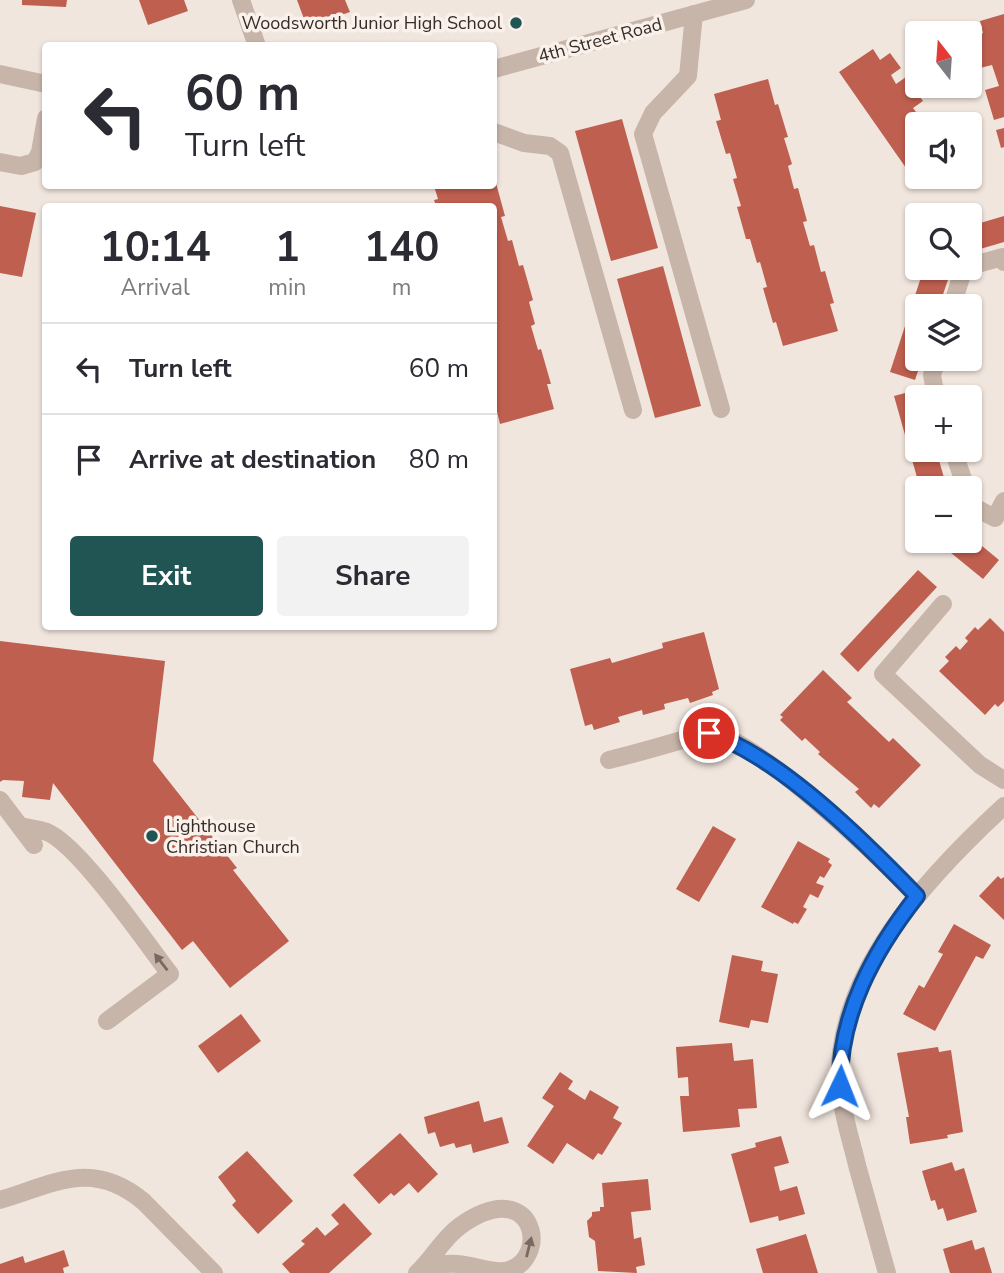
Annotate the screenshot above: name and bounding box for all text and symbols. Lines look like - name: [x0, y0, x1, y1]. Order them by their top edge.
- place label: Woodsworth Junior High School: [242, 11, 503, 35]
- street label: 4th Street Road: [535, 12, 665, 68]
- marker: Woodsworth Junior High School: [508, 15, 524, 31]
- north arrow: [905, 21, 982, 98]
- map controls: [905, 21, 982, 553]
- text: 60 m: [185, 60, 300, 127]
- icon: left: [70, 70, 161, 161]
- button: sound: [905, 112, 982, 189]
- text: Turn left: [185, 124, 305, 167]
- button: search: [905, 203, 982, 280]
- text: 10:14: [100, 219, 211, 276]
- text: 1: [275, 219, 300, 276]
- text: 140: [364, 219, 439, 276]
- text: Arrival: [121, 272, 190, 303]
- text: min: [268, 272, 306, 303]
- text: m: [392, 272, 412, 303]
- button: layers: [905, 294, 982, 371]
- icon: left: [70, 350, 108, 388]
- text: Turn left: [129, 351, 232, 386]
- text: 60 m: [409, 351, 469, 386]
- button: +: [905, 385, 982, 462]
- icon: arrive: [70, 441, 108, 479]
- text: Arrive at destination: [129, 442, 376, 477]
- text: 80 m: [409, 442, 469, 477]
- button: −: [905, 476, 982, 553]
- button: Exit: [70, 536, 263, 616]
- button: Share: [277, 536, 469, 616]
- pin: [679, 703, 739, 763]
- icon: arrive: [690, 714, 728, 752]
- place label: Lighthouse Christian Church: [166, 814, 300, 859]
- marker: Lighthouse Christian Church: [144, 828, 160, 844]
- one-way arrow: [154, 954, 169, 972]
- position arrow: [803, 1049, 877, 1123]
- one-way arrow: [524, 1235, 535, 1257]

